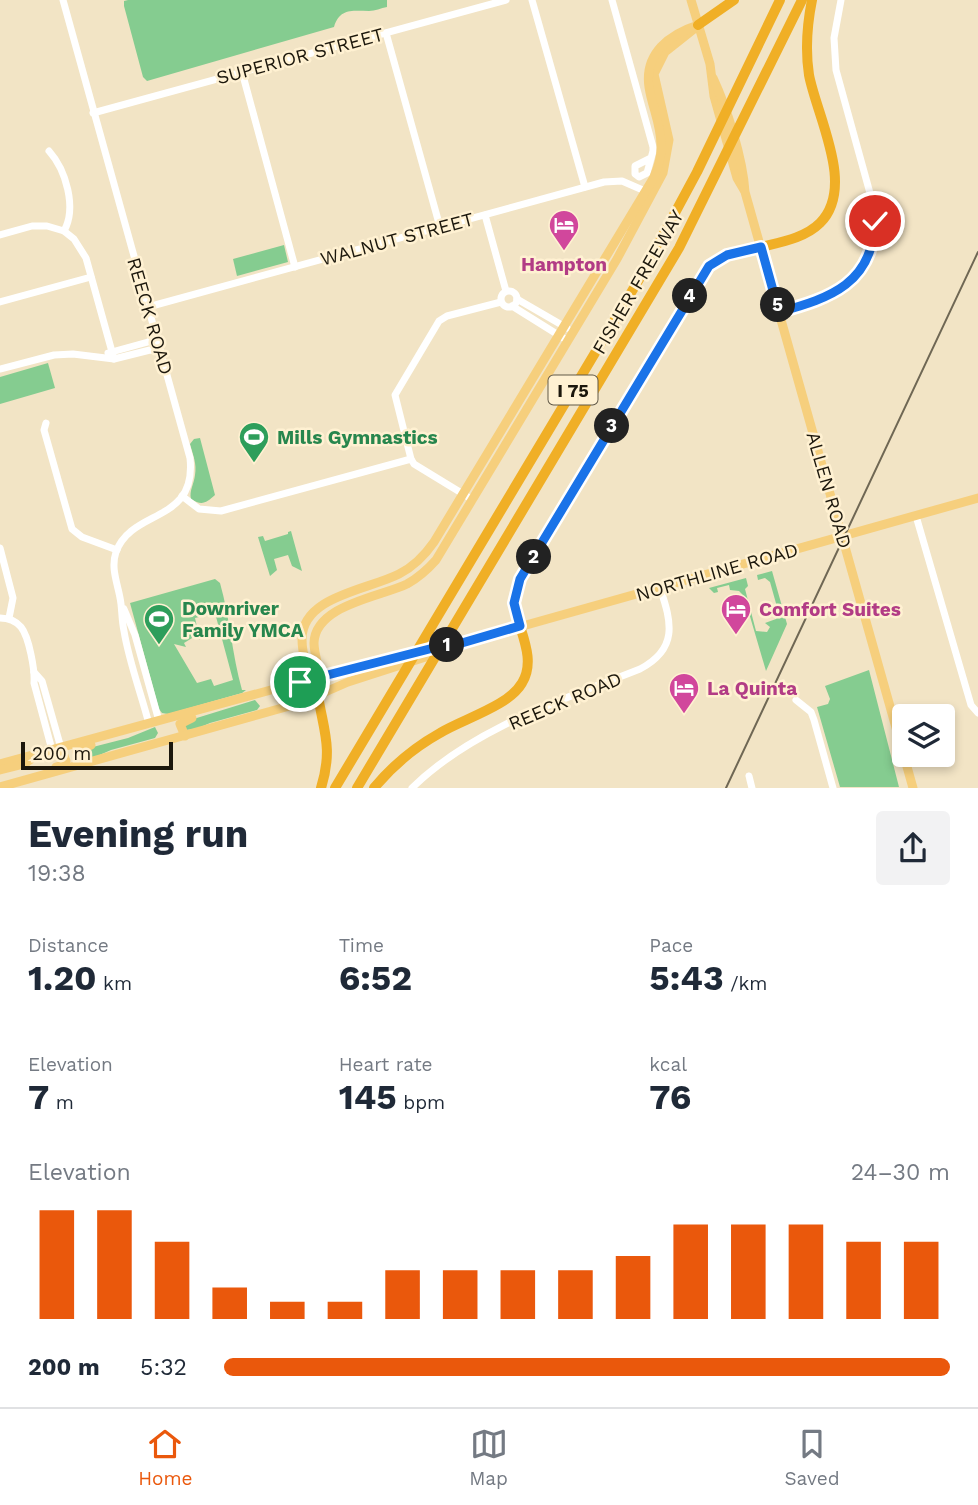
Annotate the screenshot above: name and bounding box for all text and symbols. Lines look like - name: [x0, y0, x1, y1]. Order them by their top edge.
- street label: SUPERIOR STREET: [214, 23, 386, 89]
- pin: [845, 191, 905, 251]
- icon: check: [856, 202, 894, 240]
- street label: FISHER FREEWAY: [587, 206, 689, 358]
- street label: WALNUT STREET: [318, 207, 476, 271]
- hotel icon: Hampton: [547, 208, 581, 252]
- place label: Hampton: [521, 253, 607, 276]
- street label: REECK ROAD: [122, 255, 178, 377]
- pin: 4: [672, 278, 708, 314]
- text: 4: [683, 284, 696, 307]
- pin: 5: [760, 288, 796, 322]
- text: 5: [772, 293, 783, 316]
- road number: I 75: [548, 376, 598, 404]
- pin: 3: [594, 408, 630, 444]
- text: 3: [606, 414, 617, 437]
- sports icon: Mills Gymnastics: [237, 420, 271, 464]
- place label: Mills Gymnastics: [277, 426, 438, 449]
- street label: ALLEN ROAD: [801, 429, 857, 551]
- street label: NORTHLINE ROAD: [633, 538, 801, 606]
- pin: 2: [516, 540, 552, 574]
- text: 2: [528, 545, 539, 568]
- hotel icon: Comfort Suites: [719, 592, 753, 636]
- place label: Downriver Family YMCA: [182, 597, 304, 642]
- place label: Comfort Suites: [759, 598, 901, 621]
- sports icon: Downriver Family YMCA: [142, 602, 176, 646]
- pin: 1: [430, 628, 464, 662]
- text: 1: [442, 633, 451, 656]
- pin: [270, 652, 330, 712]
- icon: arrive: [281, 663, 319, 701]
- street label: REECK ROAD: [505, 667, 625, 735]
- hotel icon: La Quinta: [667, 671, 701, 715]
- place label: La Quinta: [707, 677, 797, 700]
- map controls: [892, 704, 955, 767]
- button: layers: [892, 704, 955, 767]
- scale bar: [21, 738, 173, 770]
- text: 200 m: [32, 742, 91, 765]
- button: share: [876, 811, 950, 885]
- text: Evening run: [28, 812, 248, 856]
- text: 19:38: [28, 860, 86, 887]
- text: Distance: [28, 934, 109, 957]
- text: Time: [339, 934, 384, 957]
- text: Pace: [649, 934, 693, 957]
- text: 1.20: [28, 957, 97, 999]
- text: 6:52: [339, 957, 412, 999]
- text: 5:43: [649, 957, 724, 999]
- text: km: [97, 972, 132, 995]
- text: /km: [724, 972, 767, 995]
- text: Elevation: [28, 1053, 113, 1076]
- text: Heart rate: [339, 1053, 433, 1076]
- text: kcal: [649, 1053, 687, 1076]
- text: 7: [28, 1076, 49, 1118]
- text: 145: [339, 1076, 397, 1118]
- text: 76: [649, 1076, 691, 1118]
- text: m: [49, 1091, 74, 1114]
- text: bpm: [397, 1091, 445, 1114]
- text: Elevation: [28, 1159, 131, 1186]
- text: 24–30 m: [851, 1159, 950, 1186]
- text: 200 m: [28, 1354, 100, 1381]
- text: 5:32: [140, 1354, 187, 1381]
- tab: Home: [138, 1425, 193, 1490]
- tab: Map: [469, 1425, 508, 1490]
- tab: Saved: [784, 1425, 840, 1490]

